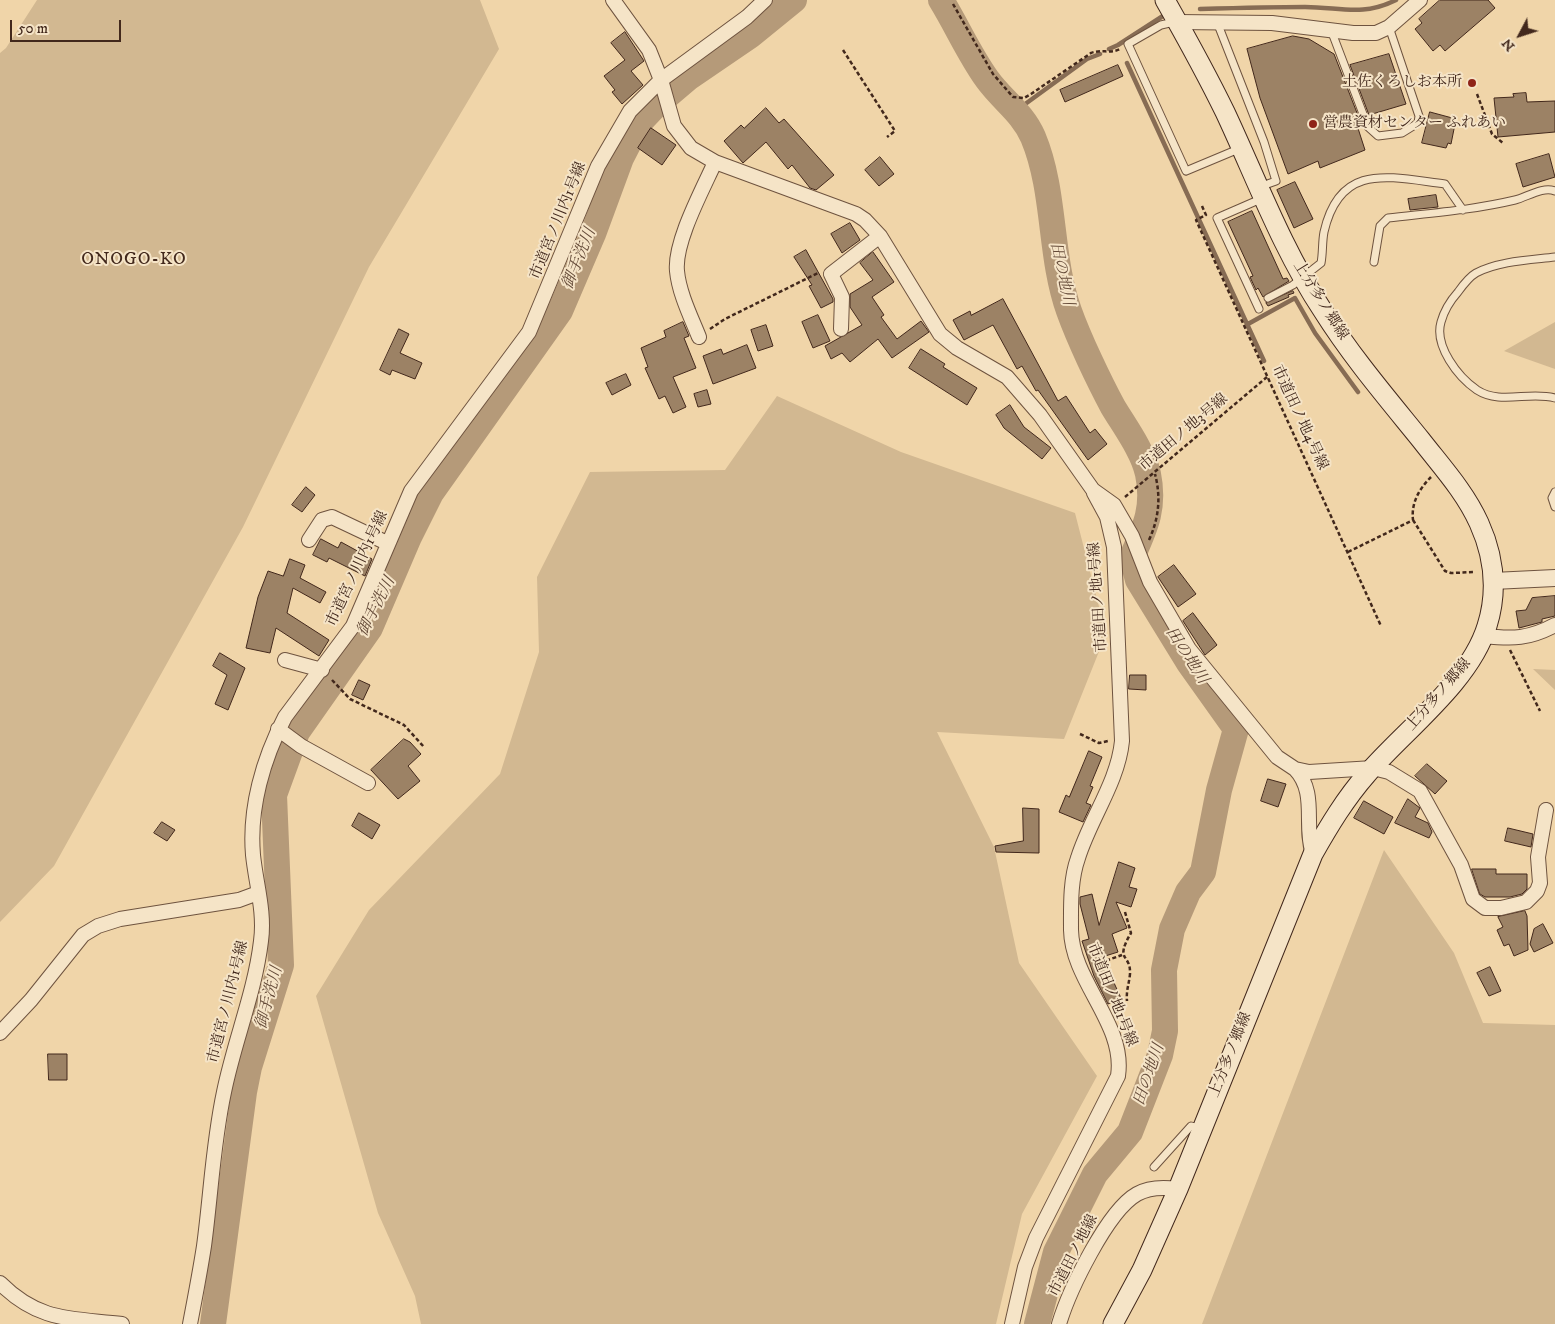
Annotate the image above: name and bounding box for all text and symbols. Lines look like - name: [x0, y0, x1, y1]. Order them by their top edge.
- scale bar: [12, 10, 124, 42]
- north arrow: [1495, 10, 1545, 60]
- text: 50 m: [18, 19, 48, 38]
- text: N: [1498, 34, 1519, 55]
- place label: 土佐くろしお本所: [1342, 74, 1462, 92]
- marker: 土佐くろしお本所: [1466, 77, 1478, 89]
- place label: 営農資材センター ふれあい: [1323, 115, 1506, 133]
- marker: 営農資材センター ふれあい: [1307, 118, 1319, 130]
- street label: 市道宮ノ川内1号線: [527, 159, 591, 283]
- water label: 御手洗川: [559, 226, 601, 292]
- water label: 田の地川: [1045, 241, 1077, 307]
- district label: ONOGO-KO: [80, 249, 188, 271]
- street label: 上分多ノ郷線: [1289, 258, 1351, 344]
- street label: 市道田ノ地4号線: [1267, 363, 1331, 473]
- street label: 市道田ノ地3号線: [1136, 391, 1232, 475]
- street label: 市道宮ノ川内1号線: [323, 508, 393, 630]
- street label: 市道田ノ地1号線: [1086, 541, 1112, 653]
- water label: 御手洗川: [354, 574, 400, 640]
- water label: 田の地川: [1161, 624, 1211, 688]
- street label: 上分多ノ郷線: [1403, 655, 1475, 735]
- street label: 市道宮ノ川内1号線: [205, 939, 253, 1065]
- street label: 市道田ノ地1号線: [1082, 940, 1140, 1050]
- water label: 御手洗川: [252, 965, 288, 1031]
- street label: 上分多ノ郷線: [1206, 1010, 1256, 1100]
- water label: 田の地川: [1131, 1042, 1169, 1108]
- street label: 市道田ノ地線: [1046, 1212, 1102, 1300]

